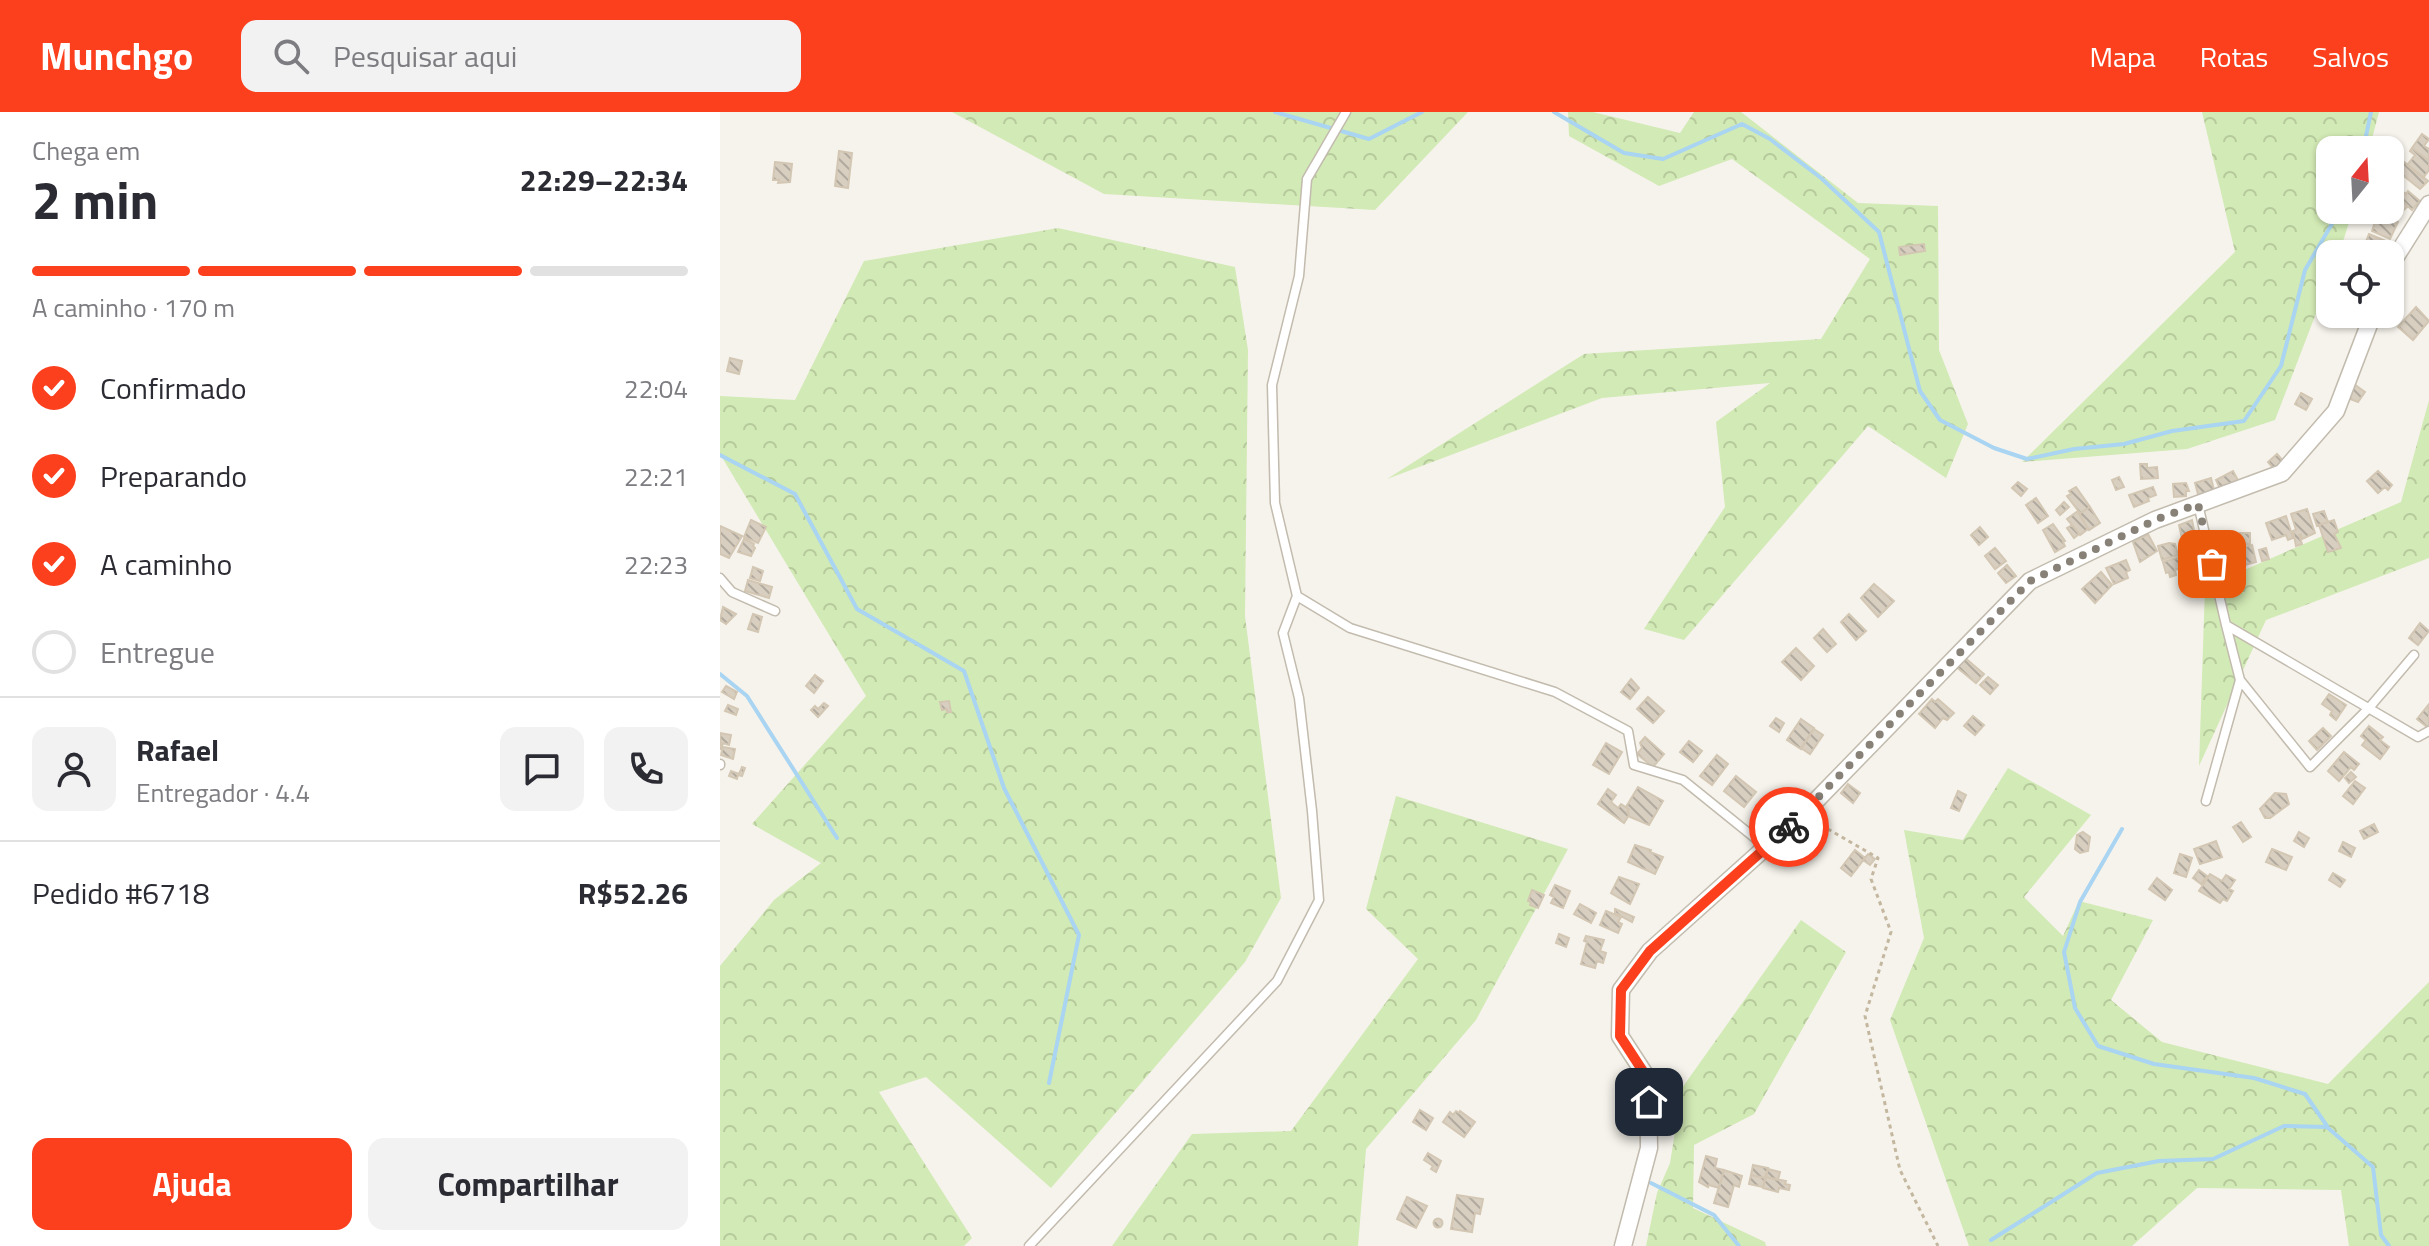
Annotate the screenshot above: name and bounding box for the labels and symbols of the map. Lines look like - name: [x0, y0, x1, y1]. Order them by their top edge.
- north arrow: [2316, 136, 2404, 224]
- pin: [2178, 530, 2246, 598]
- courier: [1749, 787, 1829, 867]
- pin: [1615, 1068, 1683, 1136]

